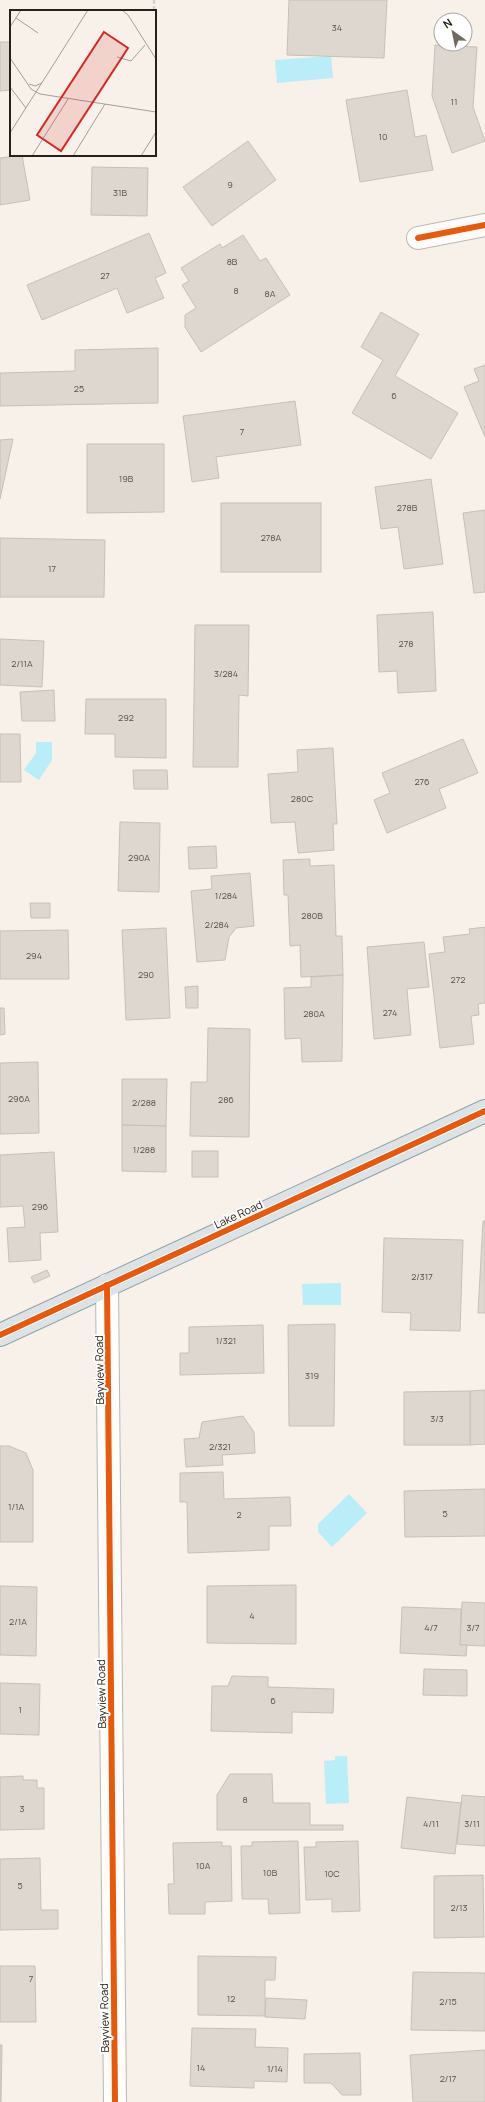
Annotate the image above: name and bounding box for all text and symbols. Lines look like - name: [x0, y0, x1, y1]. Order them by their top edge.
- inset map: [10, 10, 156, 156]
- north arrow: [433, 12, 473, 52]
- text: N: [440, 15, 455, 32]
- house number: 34: [332, 21, 342, 34]
- house number: 11: [450, 95, 458, 108]
- house number: 10: [379, 130, 388, 143]
- house number: 9: [227, 178, 233, 191]
- house number: 31B: [113, 186, 127, 199]
- house number: 8B: [227, 255, 238, 268]
- house number: 27: [100, 269, 110, 282]
- house number: 8: [233, 284, 239, 297]
- house number: 8A: [265, 287, 276, 300]
- house number: 25: [74, 382, 84, 395]
- house number: 6: [391, 389, 397, 402]
- house number: 7: [240, 425, 245, 438]
- house number: 19B: [119, 472, 134, 485]
- house number: 278B: [397, 501, 418, 514]
- house number: 278A: [261, 531, 282, 544]
- house number: 17: [48, 562, 56, 575]
- house number: 278: [399, 637, 413, 650]
- house number: 2/11A: [11, 657, 33, 670]
- house number: 3/284: [214, 667, 238, 680]
- house number: 292: [118, 711, 134, 724]
- house number: 276: [414, 775, 430, 788]
- house number: 280C: [291, 792, 314, 805]
- house number: 290A: [128, 851, 150, 864]
- house number: 1/284: [215, 889, 237, 902]
- house number: 280B: [301, 909, 323, 922]
- house number: 2/284: [205, 918, 229, 931]
- house number: 294: [26, 949, 42, 962]
- house number: 290: [138, 968, 154, 981]
- house number: 272: [451, 973, 465, 986]
- house number: 274: [383, 1006, 397, 1019]
- house number: 280A: [303, 1007, 325, 1020]
- house number: 296A: [8, 1092, 30, 1105]
- house number: 286: [218, 1093, 234, 1106]
- house number: 2/288: [132, 1096, 156, 1109]
- house number: 1/288: [133, 1143, 155, 1156]
- street label: Lake Road: [211, 1196, 265, 1232]
- house number: 296: [32, 1200, 49, 1213]
- house number: 2/317: [411, 1270, 433, 1283]
- house number: 1/321: [216, 1334, 236, 1347]
- street label: Bayview Road: [91, 1335, 107, 1405]
- house number: 319: [305, 1369, 319, 1382]
- house number: 3/3: [430, 1412, 444, 1425]
- house number: 2/321: [209, 1440, 231, 1453]
- house number: 1/1A: [8, 1500, 24, 1513]
- house number: 5: [442, 1507, 448, 1520]
- house number: 2: [236, 1508, 242, 1521]
- house number: 4: [249, 1609, 255, 1622]
- house number: 2/1A: [9, 1615, 27, 1628]
- house number: 4/7: [424, 1621, 438, 1634]
- house number: 3/7: [467, 1621, 480, 1634]
- street label: Bayview Road: [93, 1659, 109, 1729]
- house number: 6: [270, 1694, 276, 1707]
- house number: 1: [18, 1703, 22, 1716]
- house number: 8: [242, 1793, 248, 1806]
- house number: 3: [20, 1802, 25, 1815]
- house number: 4/11: [423, 1817, 439, 1830]
- house number: 3/11: [464, 1817, 480, 1830]
- house number: 10A: [196, 1859, 211, 1872]
- house number: 10B: [263, 1866, 278, 1879]
- house number: 10C: [324, 1867, 340, 1880]
- house number: 5: [17, 1879, 23, 1892]
- house number: 2/13: [450, 1901, 468, 1914]
- house number: 7: [29, 1972, 34, 1985]
- street label: Bayview Road: [96, 1983, 112, 2053]
- house number: 12: [227, 1992, 235, 2005]
- house number: 2/15: [439, 1995, 457, 2008]
- house number: 14: [197, 2061, 205, 2074]
- house number: 1/14: [267, 2062, 283, 2075]
- house number: 2/17: [440, 2072, 457, 2085]

